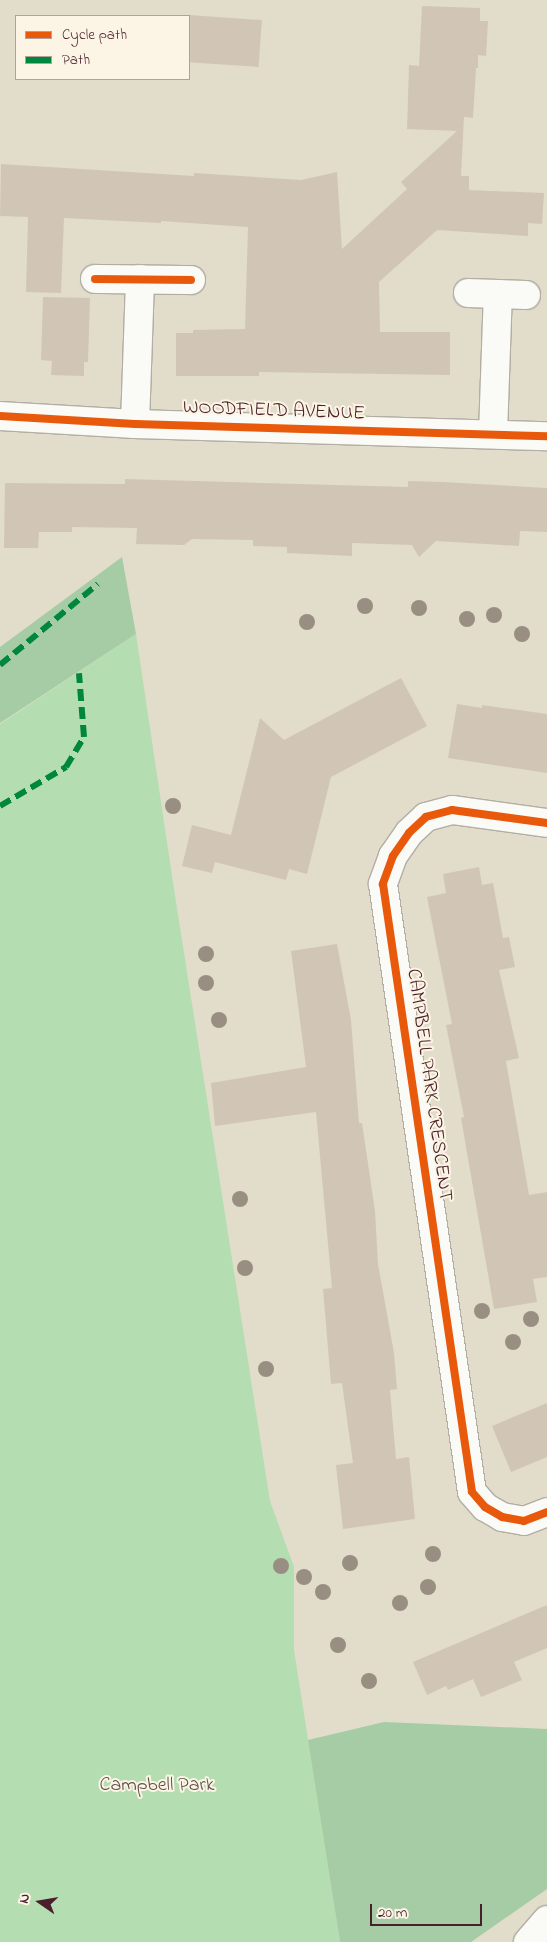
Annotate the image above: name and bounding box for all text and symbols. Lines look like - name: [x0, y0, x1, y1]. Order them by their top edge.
- legend: [15, 15, 190, 80]
- text: Cycle path: [62, 24, 127, 46]
- text: Path: [62, 49, 90, 71]
- street label: WOODFIELD AVENUE: [183, 396, 365, 426]
- street label: CAMPBELL PARK CRESCENT: [401, 967, 457, 1203]
- park label: Campbell Park: [100, 1773, 214, 1797]
- north arrow: [15, 1877, 65, 1927]
- text: N: [14, 1892, 36, 1905]
- scale bar: [372, 1894, 484, 1926]
- text: 20 m: [378, 1902, 407, 1924]

